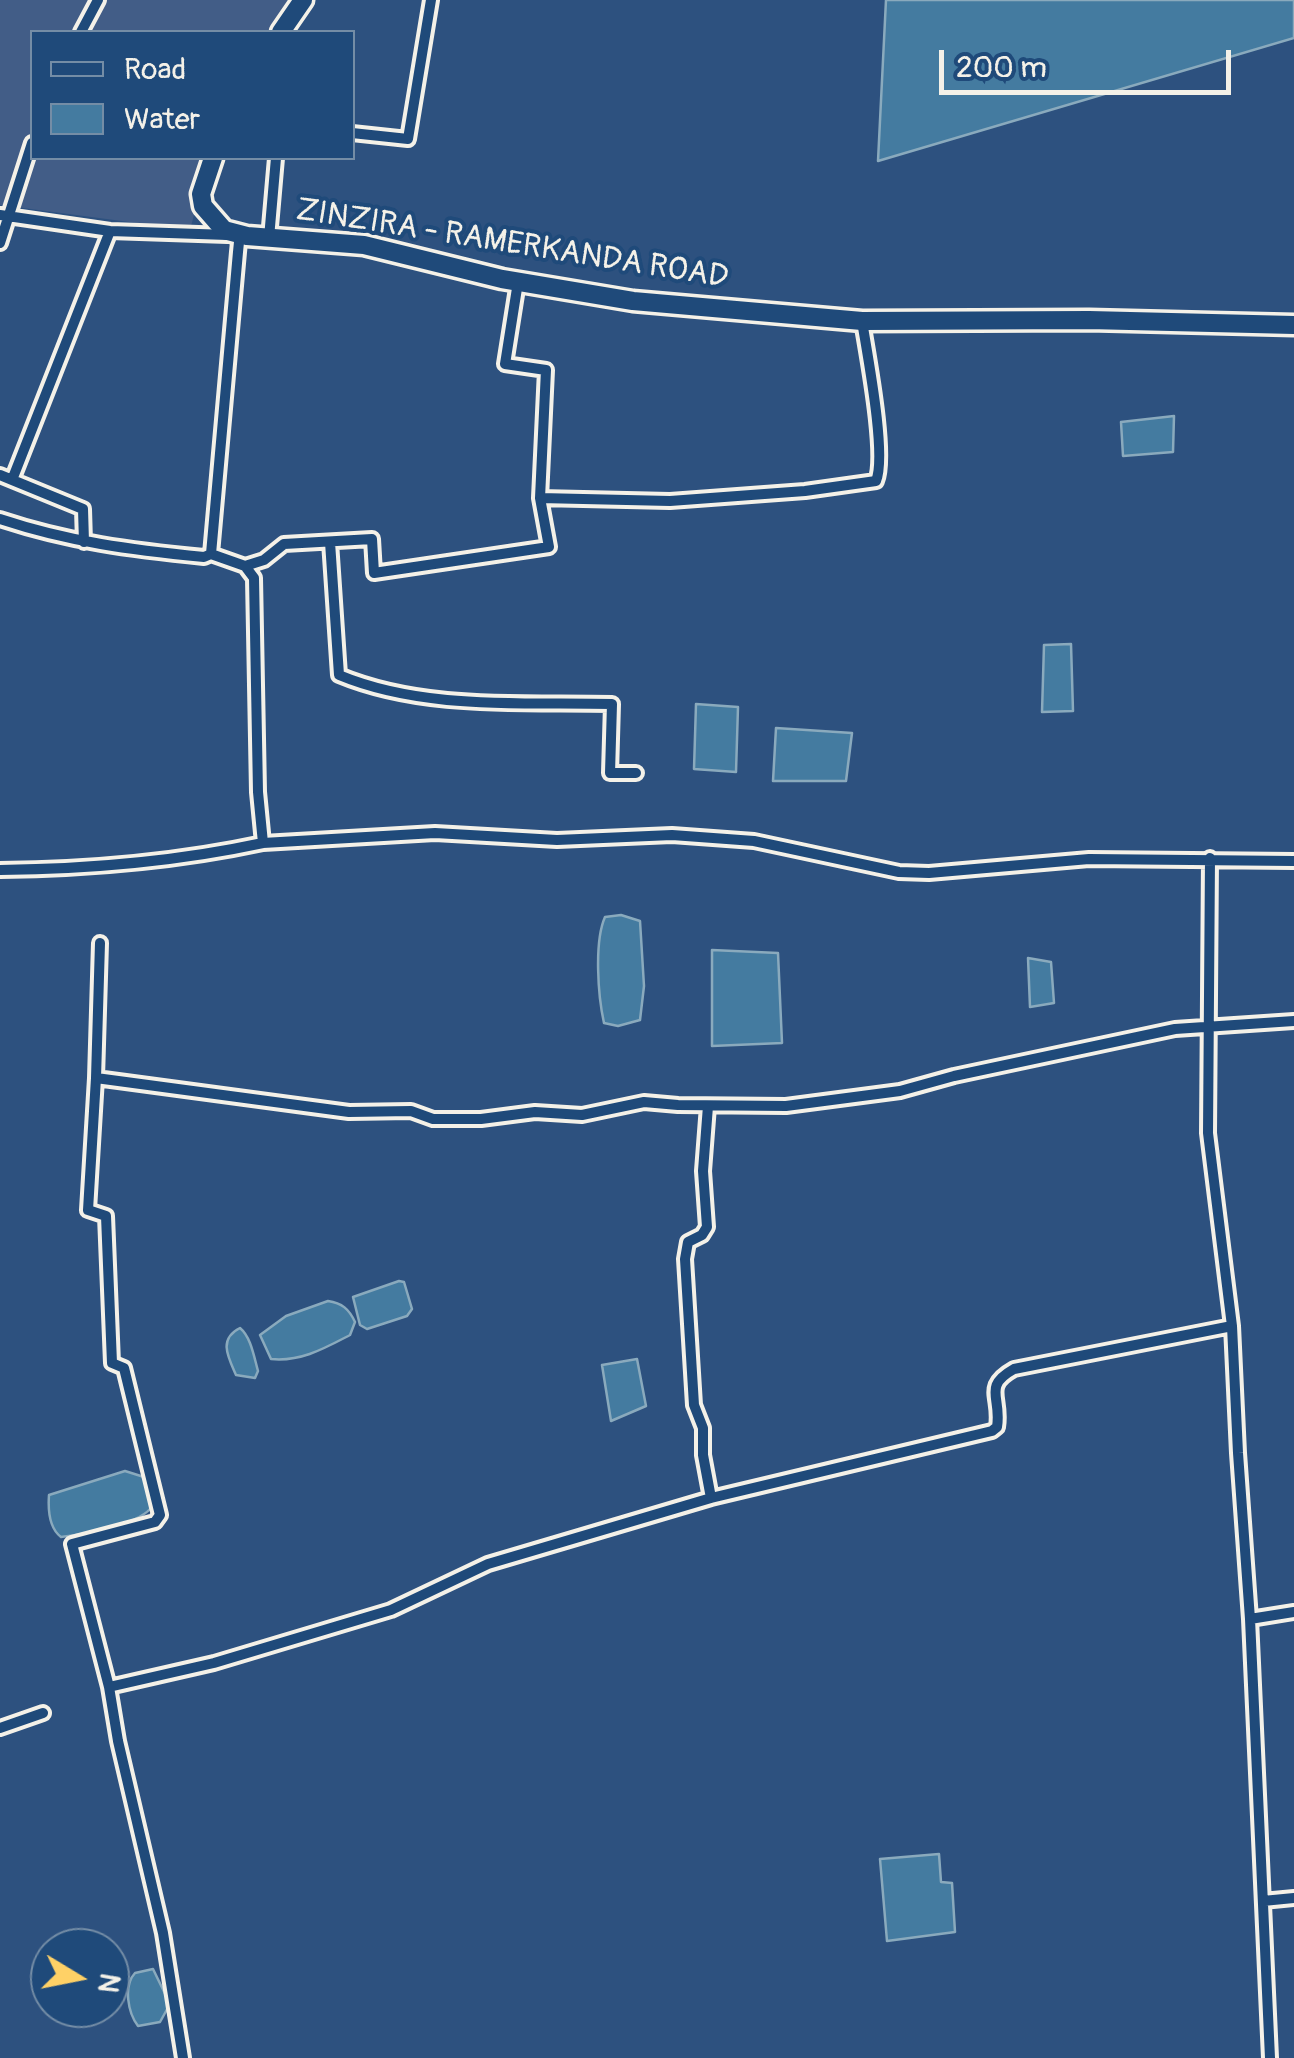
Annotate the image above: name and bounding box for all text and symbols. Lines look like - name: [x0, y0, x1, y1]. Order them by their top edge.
- legend: [30, 30, 355, 160]
- scale bar: [944, 30, 1236, 92]
- text: 200 m: [956, 49, 1047, 86]
- text: Road: [124, 51, 186, 88]
- text: Water: [124, 101, 200, 138]
- street label: ZINZIRA - RAMERKANDA ROAD: [293, 192, 731, 298]
- north arrow: [30, 1928, 130, 2028]
- text: N: [89, 1971, 127, 1995]

